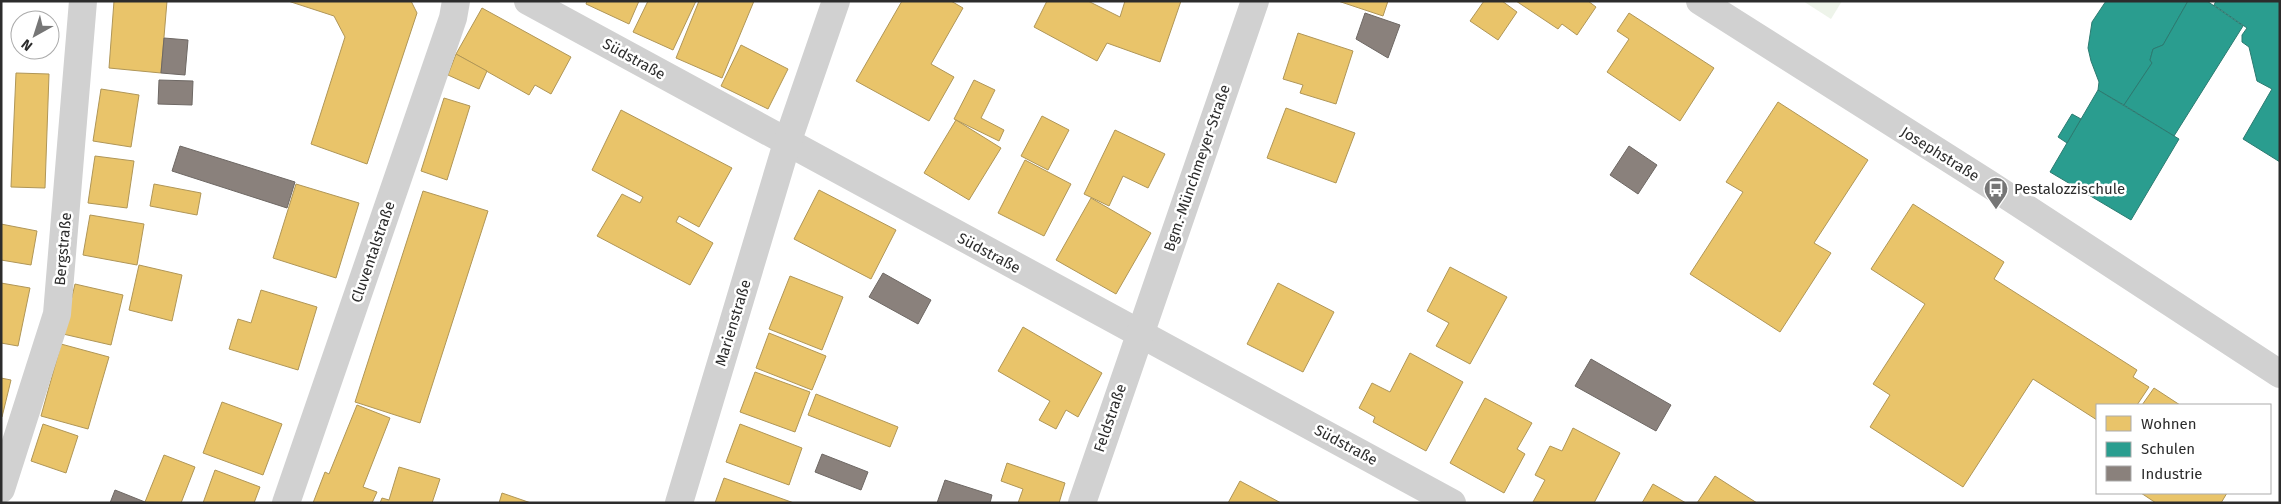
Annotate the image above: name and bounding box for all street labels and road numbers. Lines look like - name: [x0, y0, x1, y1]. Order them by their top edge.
- street label: Südstraße: [600, 34, 668, 84]
- street label: Bgm.-Münchmeyer-Straße: [1160, 82, 1234, 254]
- street label: Josephstraße: [1897, 123, 1983, 185]
- street label: Cluventalstraße: [347, 199, 399, 305]
- street label: Bergstraße: [51, 212, 75, 286]
- street label: Südstraße: [954, 229, 1024, 277]
- street label: Marienstraße: [711, 277, 755, 369]
- street label: Feldstraße: [1090, 381, 1130, 455]
- street label: Südstraße: [1311, 421, 1381, 469]

